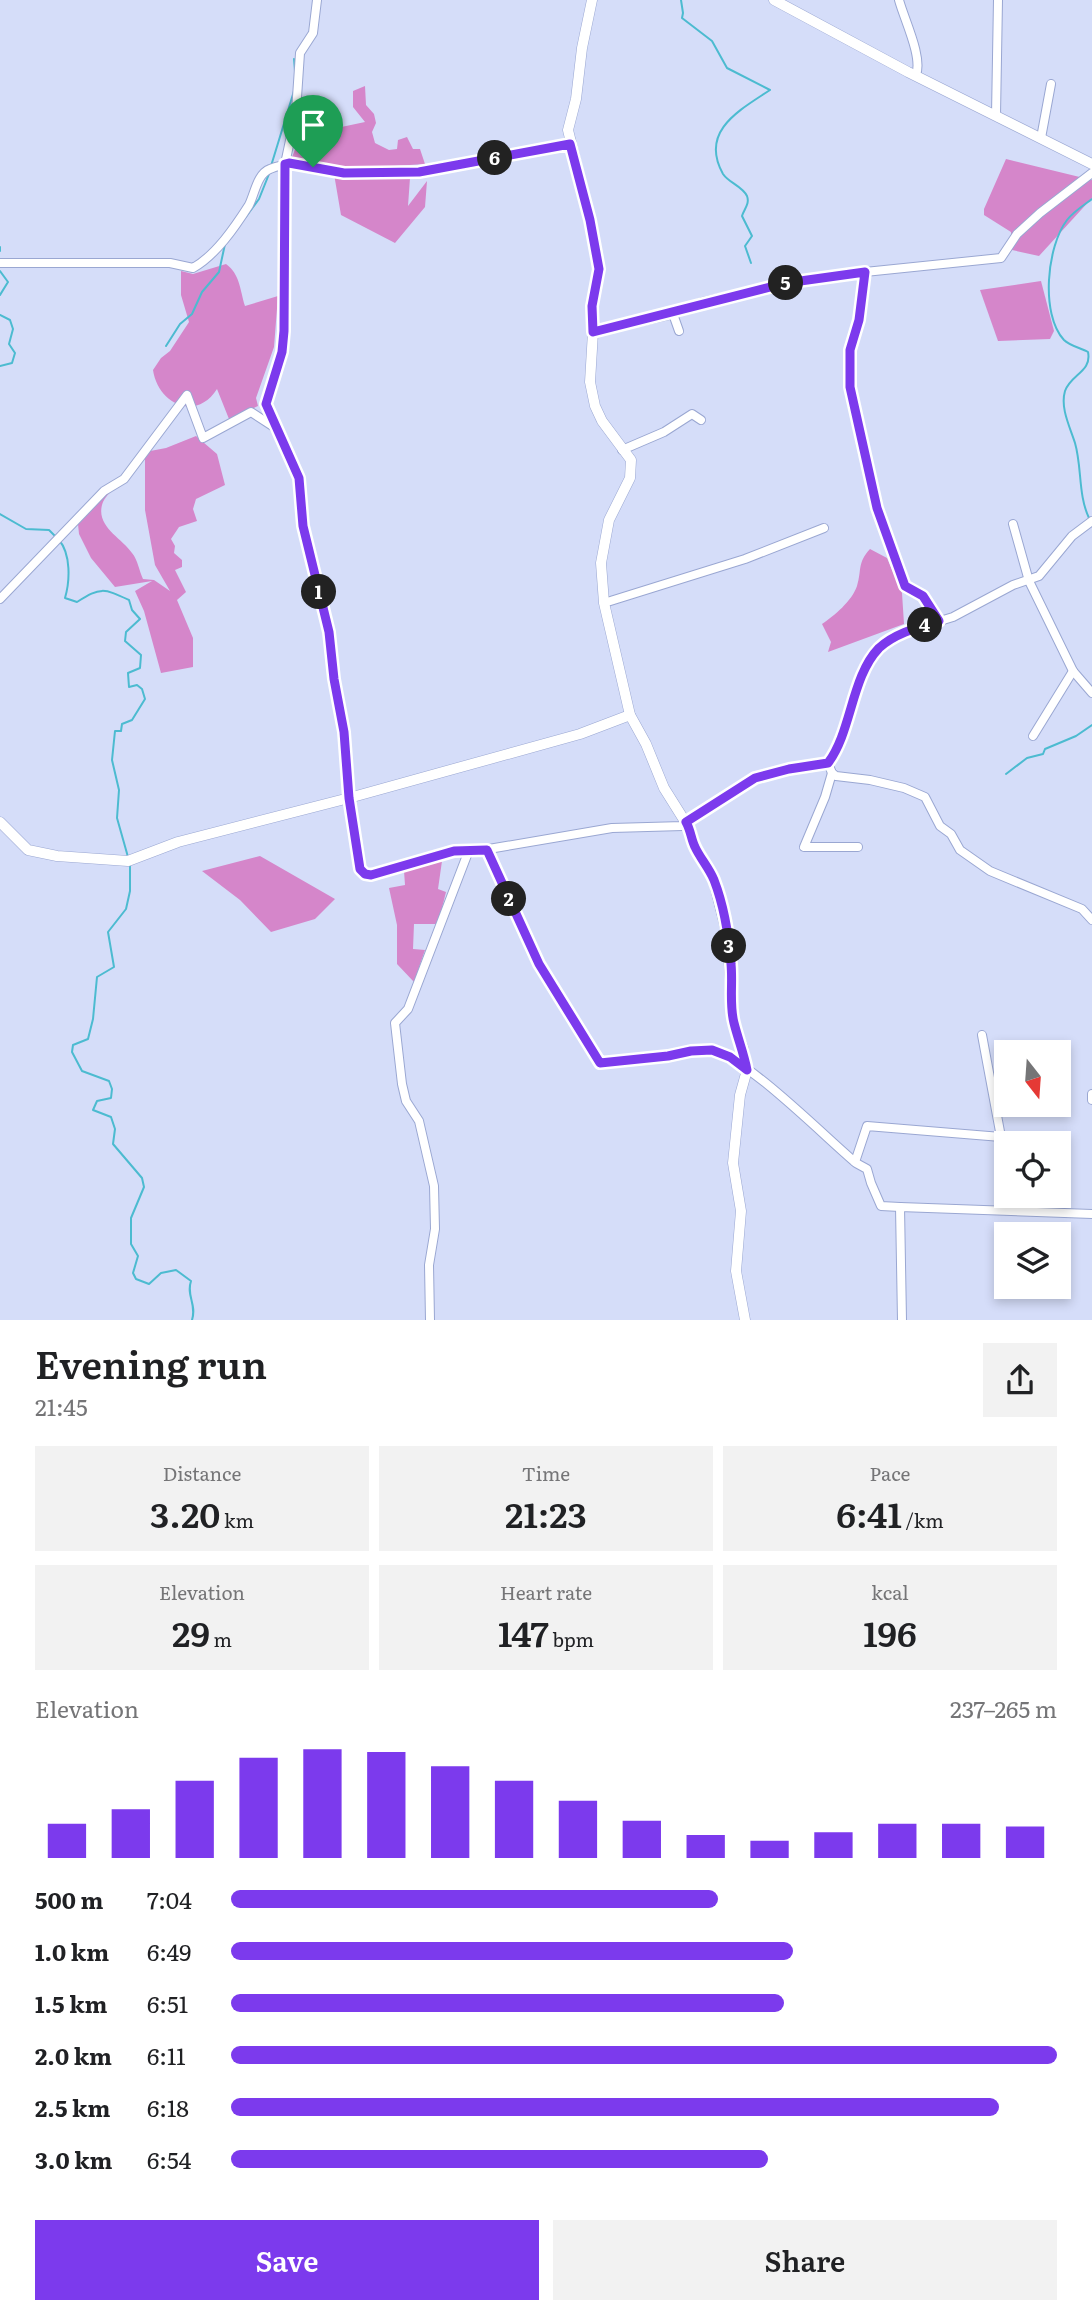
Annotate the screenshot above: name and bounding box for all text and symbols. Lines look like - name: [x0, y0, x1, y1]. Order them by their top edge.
- pin: [283, 95, 343, 167]
- icon: arrive: [294, 106, 332, 144]
- pin: 6: [477, 140, 512, 176]
- text: 6: [489, 143, 500, 171]
- pin: 5: [768, 266, 804, 300]
- text: 5: [780, 268, 791, 296]
- pin: 1: [302, 574, 336, 610]
- text: 1: [315, 577, 322, 605]
- pin: 4: [908, 608, 942, 642]
- text: 4: [919, 610, 930, 638]
- pin: 2: [491, 881, 526, 916]
- text: 2: [503, 884, 514, 912]
- pin: 3: [712, 928, 746, 964]
- text: 3: [723, 931, 734, 959]
- north arrow: [994, 1040, 1071, 1116]
- map controls: [994, 1040, 1071, 1299]
- button: locate: [994, 1131, 1071, 1208]
- button: layers: [994, 1222, 1071, 1299]
- text: Evening run: [35, 1334, 267, 1391]
- button: share: [983, 1343, 1057, 1417]
- text: 21:45: [35, 1389, 88, 1423]
- text: Distance: [163, 1459, 241, 1487]
- text: Time: [522, 1459, 570, 1487]
- text: Pace: [870, 1459, 910, 1487]
- text: 3.20: [150, 1487, 220, 1539]
- text: 21:23: [505, 1487, 587, 1539]
- text: 6:41: [836, 1487, 902, 1539]
- text: km: [220, 1506, 254, 1534]
- text: /km: [902, 1506, 944, 1534]
- text: Elevation: [159, 1578, 245, 1606]
- text: Heart rate: [500, 1578, 592, 1606]
- text: kcal: [871, 1578, 909, 1606]
- text: 29: [172, 1606, 210, 1658]
- text: 147: [498, 1606, 549, 1658]
- text: 196: [863, 1606, 917, 1658]
- text: m: [210, 1625, 232, 1653]
- text: bpm: [549, 1625, 594, 1653]
- text: Elevation: [35, 1691, 139, 1725]
- text: 237–265 m: [950, 1691, 1057, 1725]
- text: 500 m: [35, 1882, 103, 1916]
- text: 7:04: [147, 1882, 192, 1916]
- text: 1.0 km: [35, 1934, 109, 1968]
- text: 6:49: [147, 1934, 191, 1968]
- text: 1.5 km: [35, 1986, 108, 2020]
- text: 6:51: [147, 1986, 188, 2020]
- text: 2.0 km: [35, 2038, 112, 2072]
- text: 6:11: [147, 2038, 186, 2072]
- text: 2.5 km: [35, 2090, 110, 2124]
- text: 6:18: [147, 2090, 189, 2124]
- text: 3.0 km: [35, 2142, 113, 2176]
- text: 6:54: [147, 2142, 191, 2176]
- button: Save: [35, 2220, 539, 2300]
- button: Share: [553, 2220, 1057, 2300]

